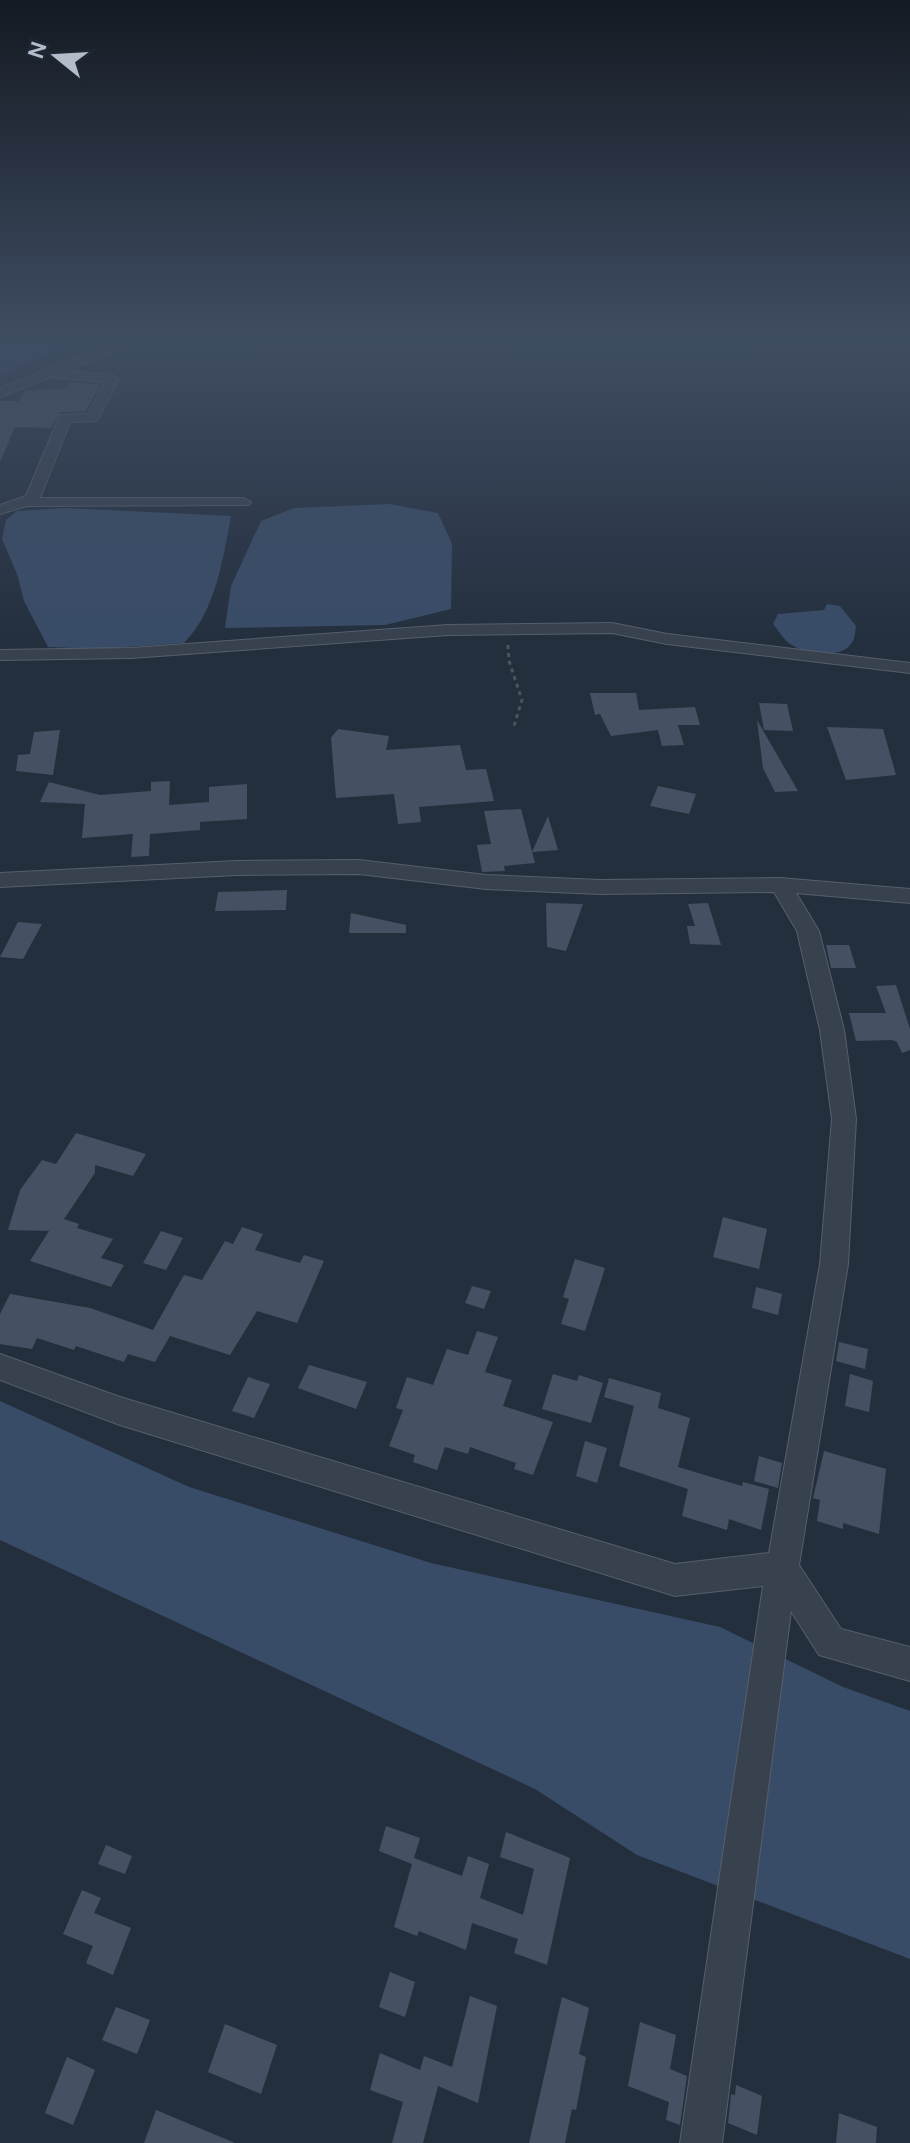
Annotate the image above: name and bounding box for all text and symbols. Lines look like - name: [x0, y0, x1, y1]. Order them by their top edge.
- north arrow: [16, 16, 96, 96]
- text: N: [21, 38, 54, 62]

